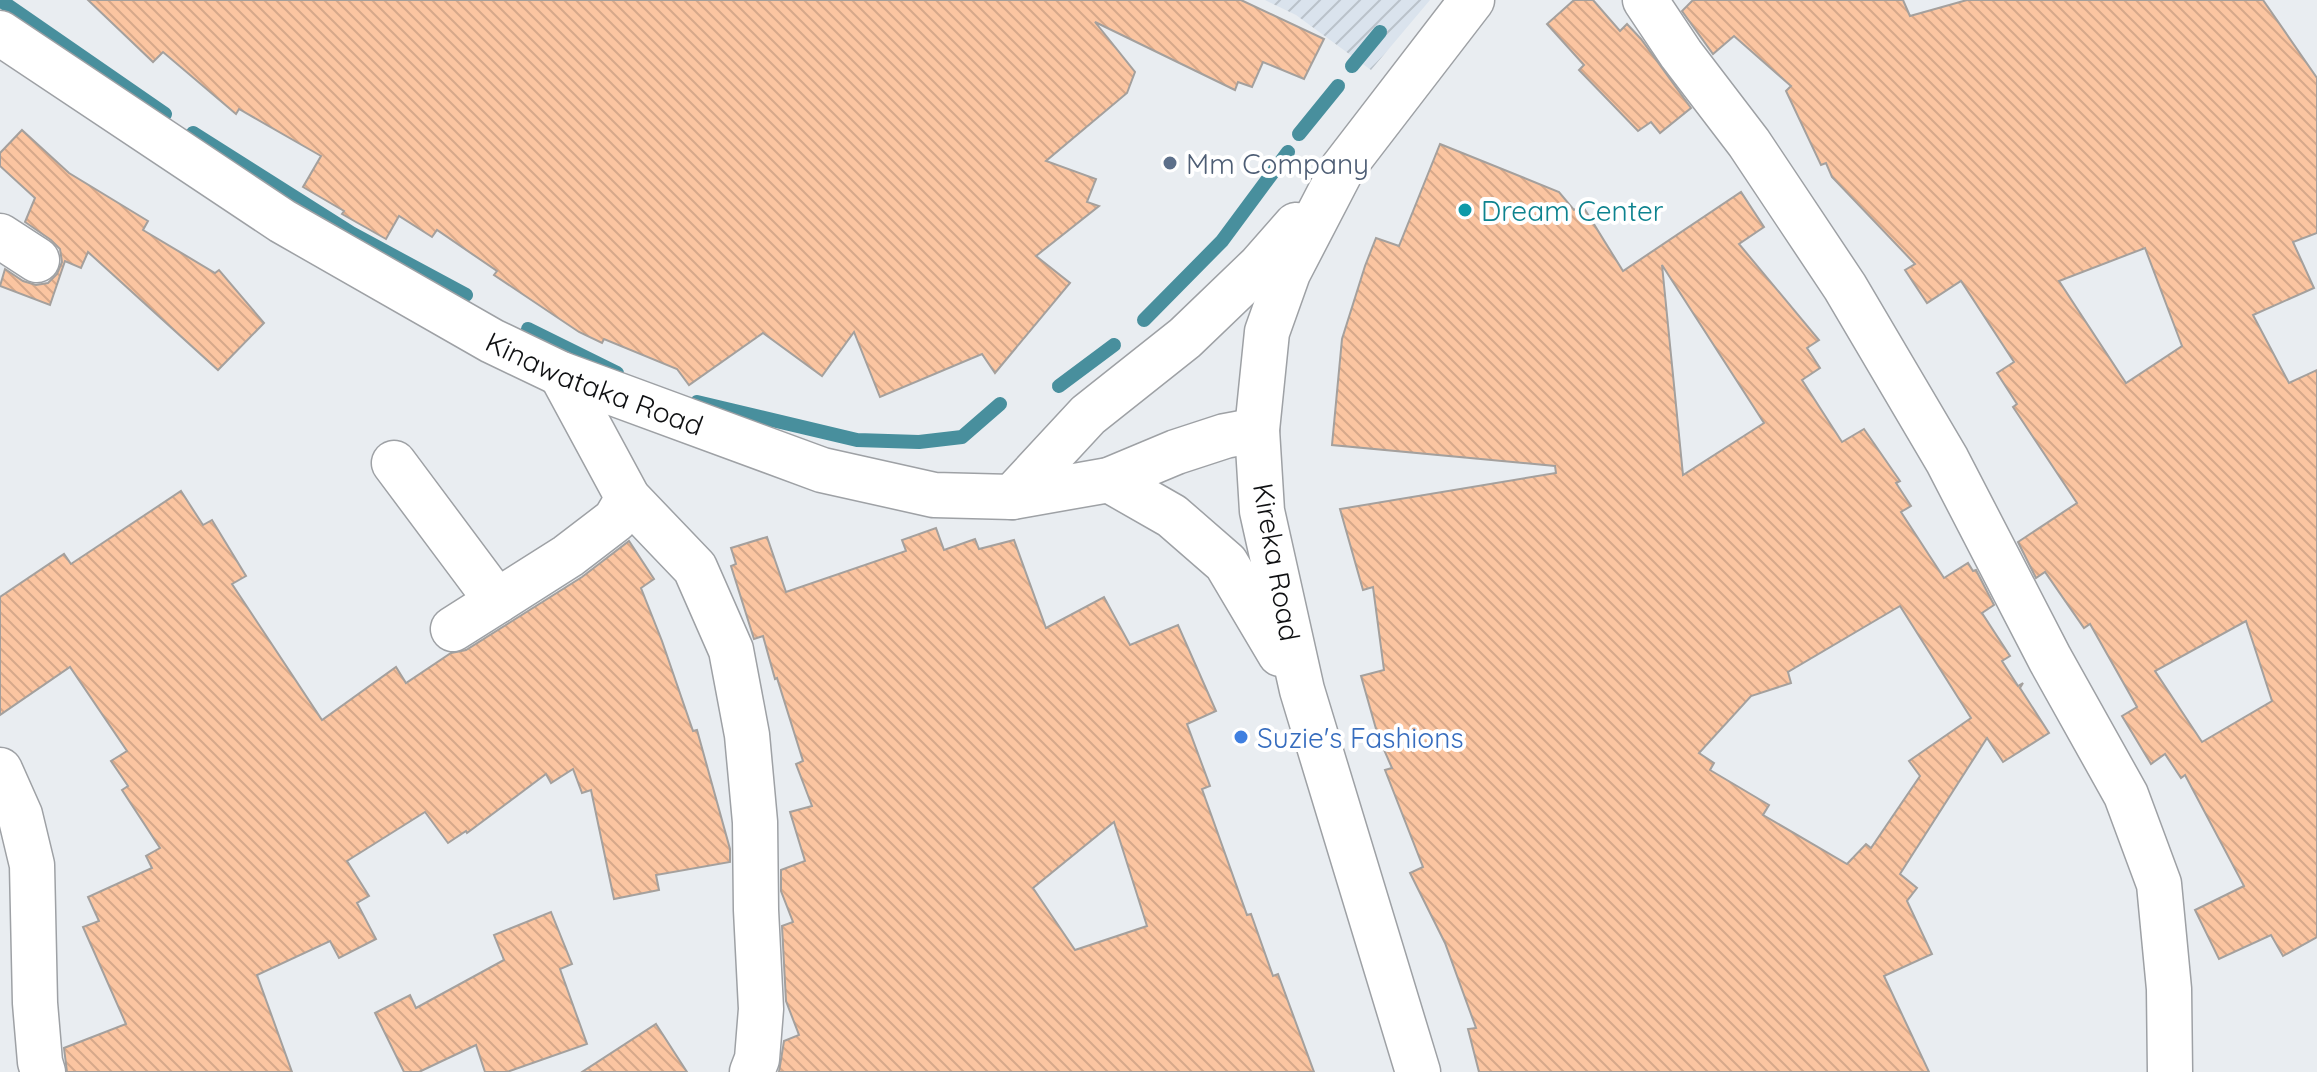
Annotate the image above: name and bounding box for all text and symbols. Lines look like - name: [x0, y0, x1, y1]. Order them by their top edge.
- place label: Mm Company: [1186, 146, 1369, 181]
- marker: Mm Company: [1161, 154, 1179, 172]
- place label: Dream Center: [1481, 193, 1664, 228]
- marker: Dream Center: [1456, 201, 1474, 219]
- street label: Kinawataka Road: [480, 323, 708, 442]
- street label: Kireka Road: [1246, 480, 1308, 644]
- place label: Suzie's Fashions: [1257, 720, 1464, 755]
- marker: Suzie's Fashions: [1232, 728, 1250, 746]

